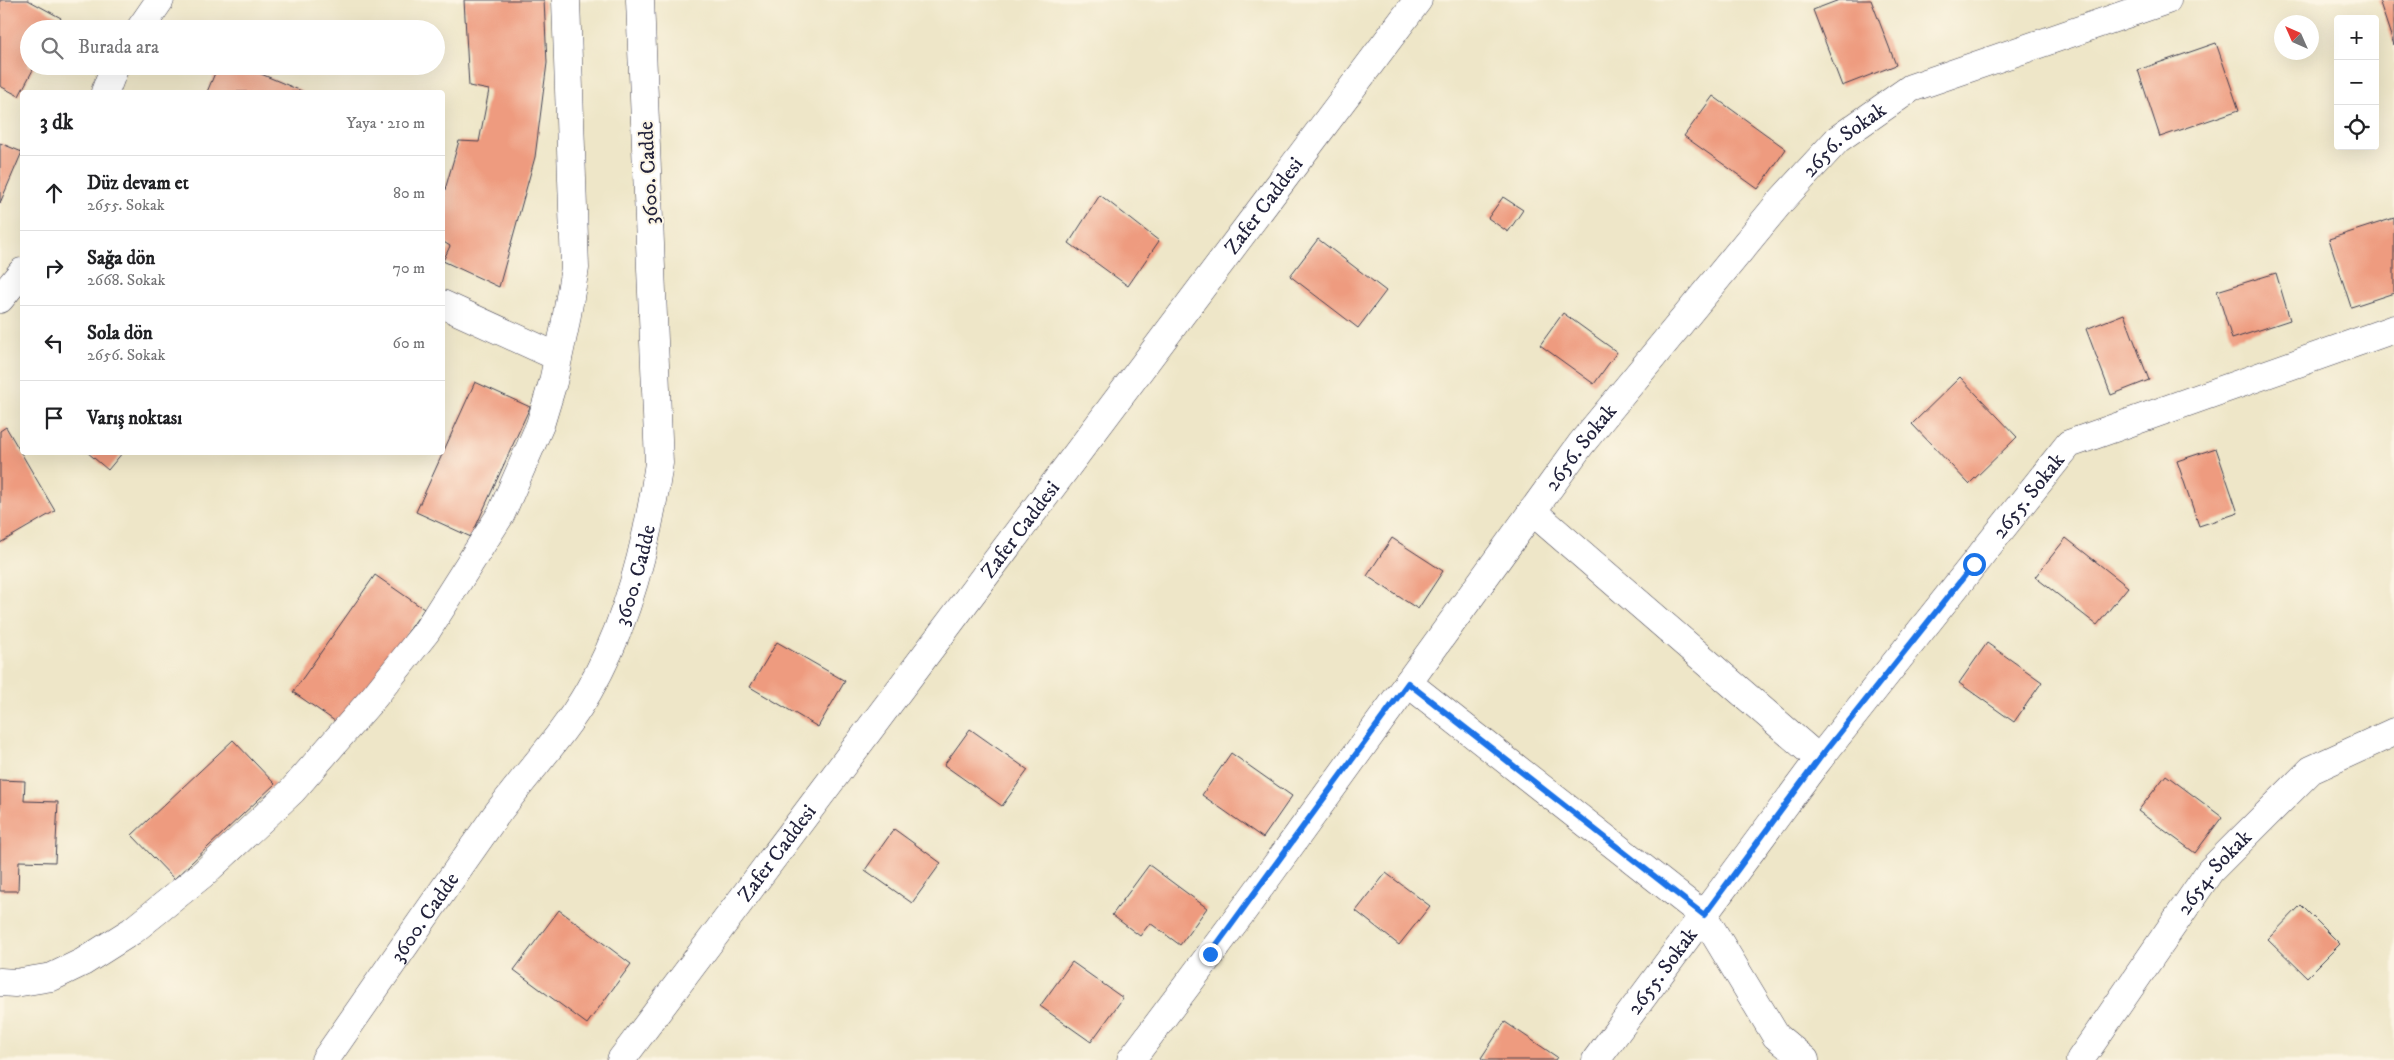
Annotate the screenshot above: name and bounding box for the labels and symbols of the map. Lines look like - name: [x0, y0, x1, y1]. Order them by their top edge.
- north arrow: [2274, 15, 2319, 60]
- street label: 2656. Sokak: [1797, 97, 1892, 183]
- street label: 3600. Cadde: [633, 120, 665, 225]
- street label: Zafer Caddesi: [1219, 152, 1309, 260]
- street label: 2656. Sokak: [1539, 398, 1623, 496]
- street label: 2655. Sokak: [1987, 448, 2071, 544]
- street label: Zafer Caddesi: [976, 476, 1066, 584]
- street label: 3600. Cadde: [609, 522, 662, 629]
- route start: [1963, 553, 1986, 576]
- street label: Zafer Caddesi: [732, 800, 822, 907]
- street label: 2654. Sokak: [2172, 824, 2258, 920]
- street label: 3600. Cadde: [385, 868, 466, 968]
- street label: 2655. Sokak: [1622, 922, 1704, 1020]
- route end: [1199, 943, 1222, 966]

